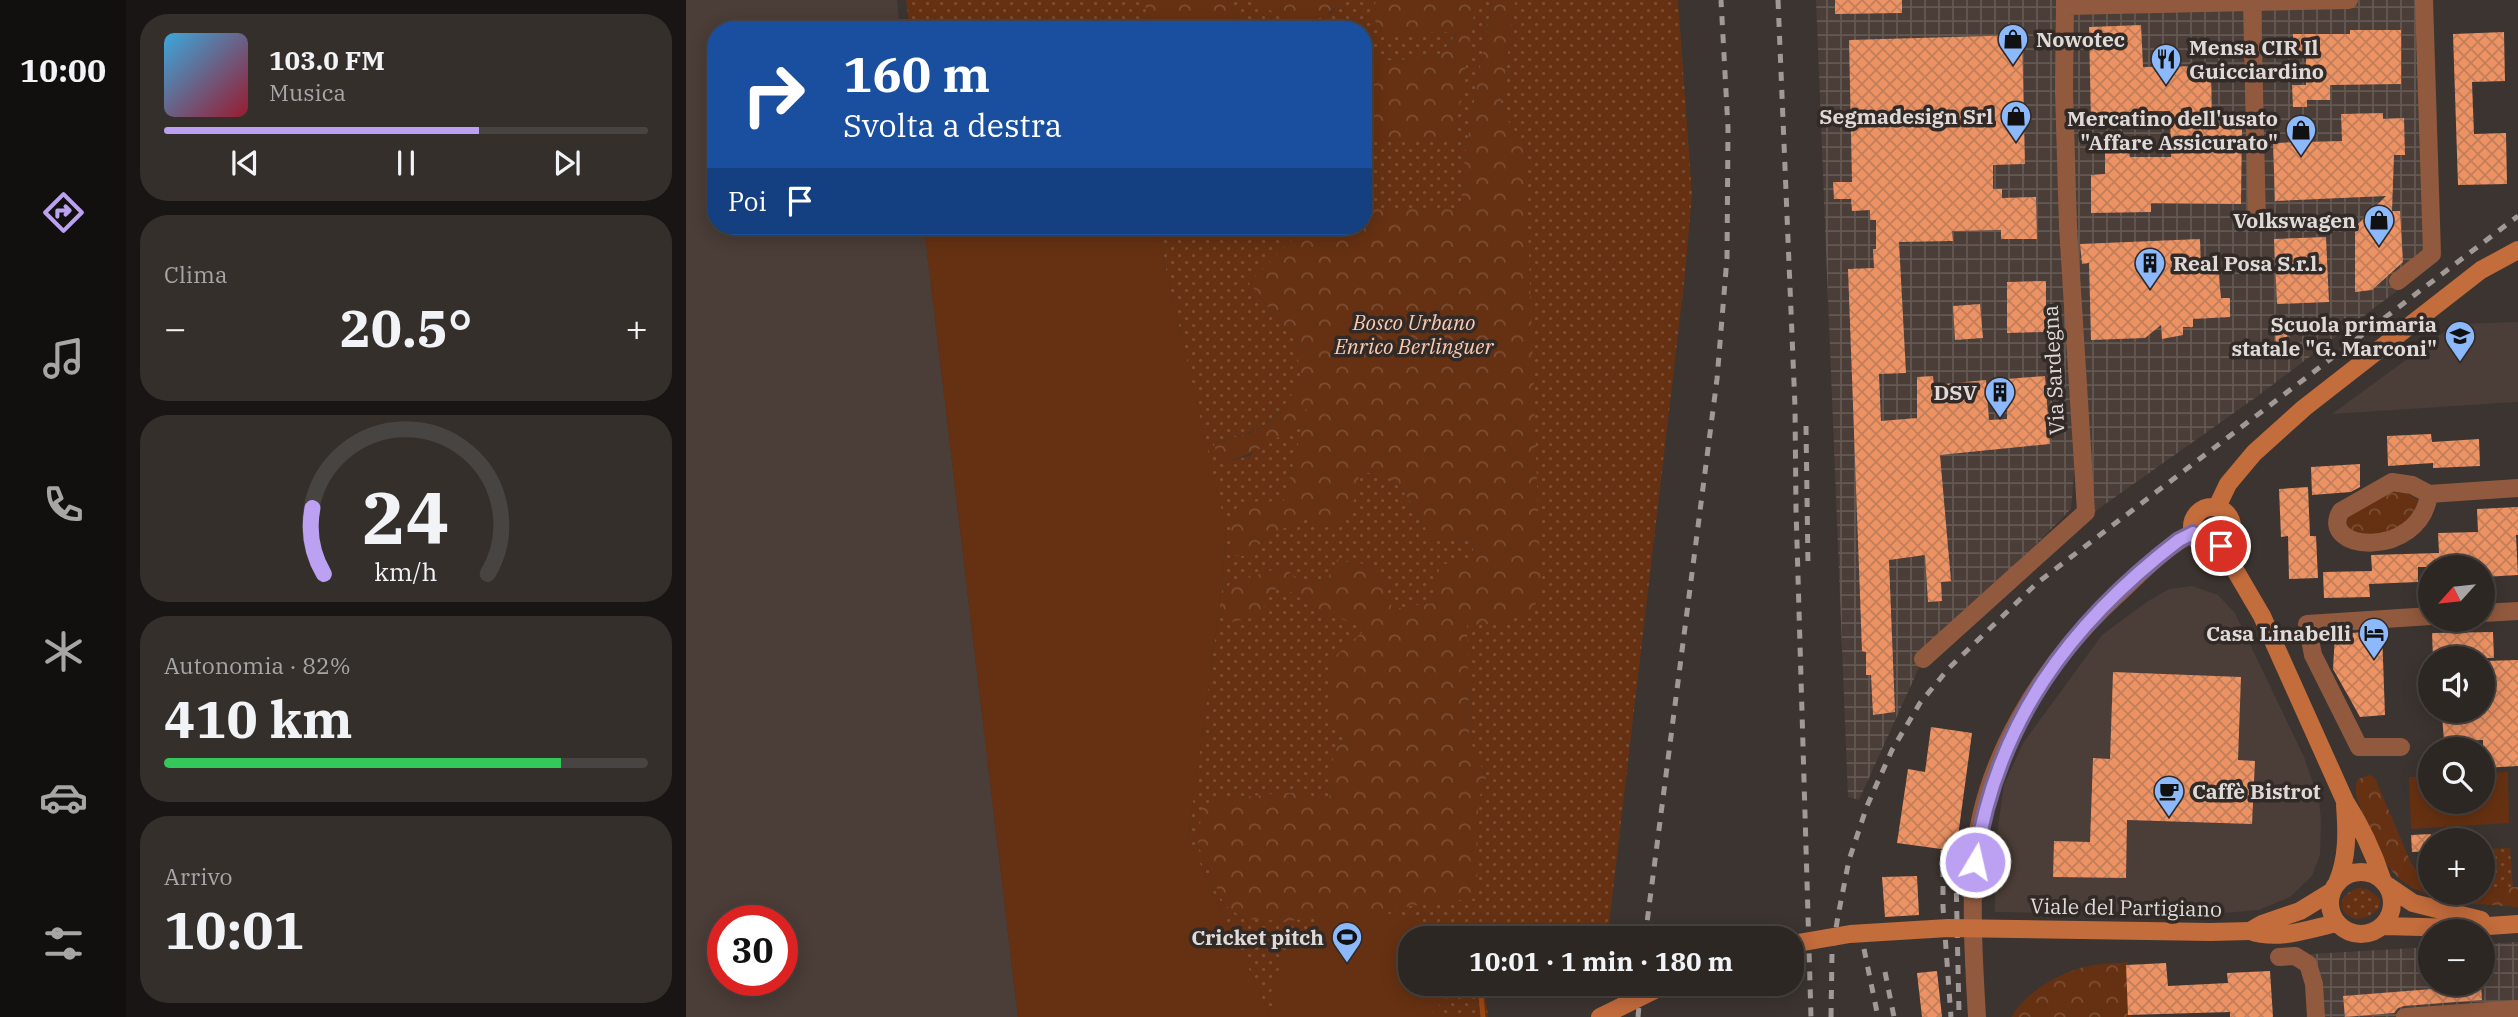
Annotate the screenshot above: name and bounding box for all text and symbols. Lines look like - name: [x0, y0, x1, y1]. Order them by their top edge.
- shop icon: Nowotec: [1996, 22, 2030, 66]
- place label: Nowotec: [2036, 25, 2125, 53]
- place label: Mensa CIR Il Guicciardino: [2189, 33, 2324, 85]
- text: 160 m: [843, 42, 990, 105]
- restaurant icon: Mensa CIR Il Guicciardino: [2149, 42, 2183, 86]
- text: 103.0 FM: [269, 43, 385, 77]
- text: 10:00: [20, 49, 106, 91]
- icon: right: [728, 49, 819, 140]
- text: Musica: [269, 77, 346, 107]
- shop icon: Segmadesign Srl: [1999, 99, 2033, 143]
- place label: Segmadesign Srl: [1819, 102, 1993, 130]
- text: Svolta a destra: [843, 104, 1062, 146]
- place label: Mercatino dell'usato "Affare Assicurato": [2067, 104, 2278, 156]
- shop icon: Mercatino dell'usato "Affare Assicurato": [2284, 113, 2318, 157]
- icon: previous: [226, 144, 264, 182]
- icon: pause: [387, 144, 425, 182]
- icon: next: [548, 144, 586, 182]
- icon: arrive: [781, 182, 819, 220]
- text: Poi: [728, 184, 767, 218]
- icon: directions: [39, 188, 88, 237]
- shop icon: Volkswagen: [2362, 203, 2396, 247]
- place label: Volkswagen: [2233, 206, 2356, 234]
- building icon: Real Posa S.r.l.: [2133, 246, 2167, 290]
- place label: Real Posa S.r.l.: [2173, 249, 2323, 277]
- text: Clima: [164, 259, 228, 289]
- text: 20.5°: [340, 294, 472, 361]
- text: −: [164, 303, 187, 352]
- text: +: [625, 303, 648, 352]
- street label: Via Sardegna: [2036, 304, 2070, 436]
- park label: Bosco Urbano Enrico Berlinguer: [1333, 308, 1494, 360]
- place label: Scuola primaria statale "G. Marconi": [2231, 310, 2437, 362]
- school or university icon: Scuola primaria statale "G. Marconi": [2443, 319, 2477, 363]
- icon: music: [39, 334, 88, 383]
- building icon: DSV: [1983, 375, 2017, 419]
- place label: DSV: [1933, 378, 1977, 406]
- text: 24: [362, 470, 450, 565]
- icon: phone: [39, 480, 88, 529]
- pin: [2191, 516, 2251, 576]
- icon: arrive: [2202, 527, 2240, 565]
- text: km/h: [374, 555, 438, 588]
- north arrow: [2418, 555, 2496, 632]
- map controls: [2418, 555, 2495, 996]
- hotel icon: Casa Linabelli: [2357, 616, 2391, 660]
- place label: Casa Linabelli: [2206, 619, 2351, 647]
- icon: climate: [39, 627, 88, 676]
- button: sound: [2418, 646, 2495, 723]
- text: Autonomia · 82%: [164, 650, 351, 680]
- text: 410 km: [164, 685, 353, 752]
- button: search: [2418, 737, 2495, 814]
- icon: car: [39, 773, 88, 822]
- cafe icon: Caffè Bistrot: [2152, 774, 2186, 818]
- place label: Caffè Bistrot: [2192, 777, 2321, 805]
- position arrow: [1938, 825, 2012, 899]
- button: +: [2418, 828, 2495, 905]
- text: Arrivo: [164, 861, 232, 891]
- street label: Viale del Partigiano: [2030, 891, 2222, 923]
- text: 10:01: [164, 896, 305, 963]
- speed limit sign: 30: [707, 905, 798, 996]
- icon: filters: [39, 919, 88, 968]
- button: −: [2418, 919, 2495, 996]
- sports icon: Cricket pitch: [1330, 920, 1364, 964]
- place label: Cricket pitch: [1191, 923, 1324, 951]
- text: 10:01 · 1 min · 180 m: [1469, 944, 1733, 978]

